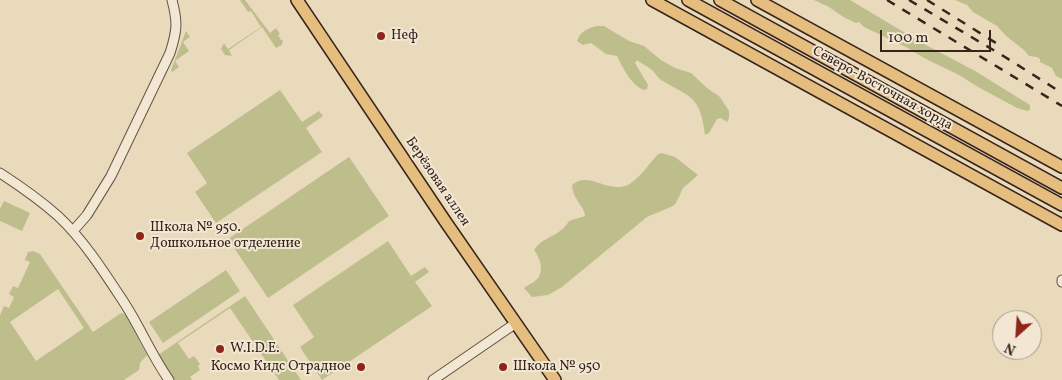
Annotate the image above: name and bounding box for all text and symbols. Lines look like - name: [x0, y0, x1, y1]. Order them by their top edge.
- scale bar: [882, 20, 993, 52]
- place label: Неф: [391, 28, 418, 44]
- text: 100 m: [888, 28, 928, 49]
- marker: Неф: [375, 30, 387, 42]
- street label: Северо-Восточная хорда: [809, 43, 955, 135]
- street label: Берёзовая аллея: [401, 134, 473, 230]
- place label: Школа № 950. Дошкольное отделение: [150, 220, 301, 252]
- marker: Школа № 950. Дошкольное отделение: [134, 230, 146, 242]
- north arrow: [992, 310, 1042, 360]
- text: N: [1002, 337, 1019, 359]
- place label: W.I.D.E.: [230, 341, 279, 357]
- marker: W.I.D.E.: [214, 343, 226, 355]
- place label: Космо Кидс Отрадное: [211, 359, 351, 375]
- place label: Школа № 950: [513, 359, 600, 375]
- marker: Космо Кидс Отрадное: [355, 361, 367, 373]
- marker: Школа № 950: [497, 361, 509, 373]

